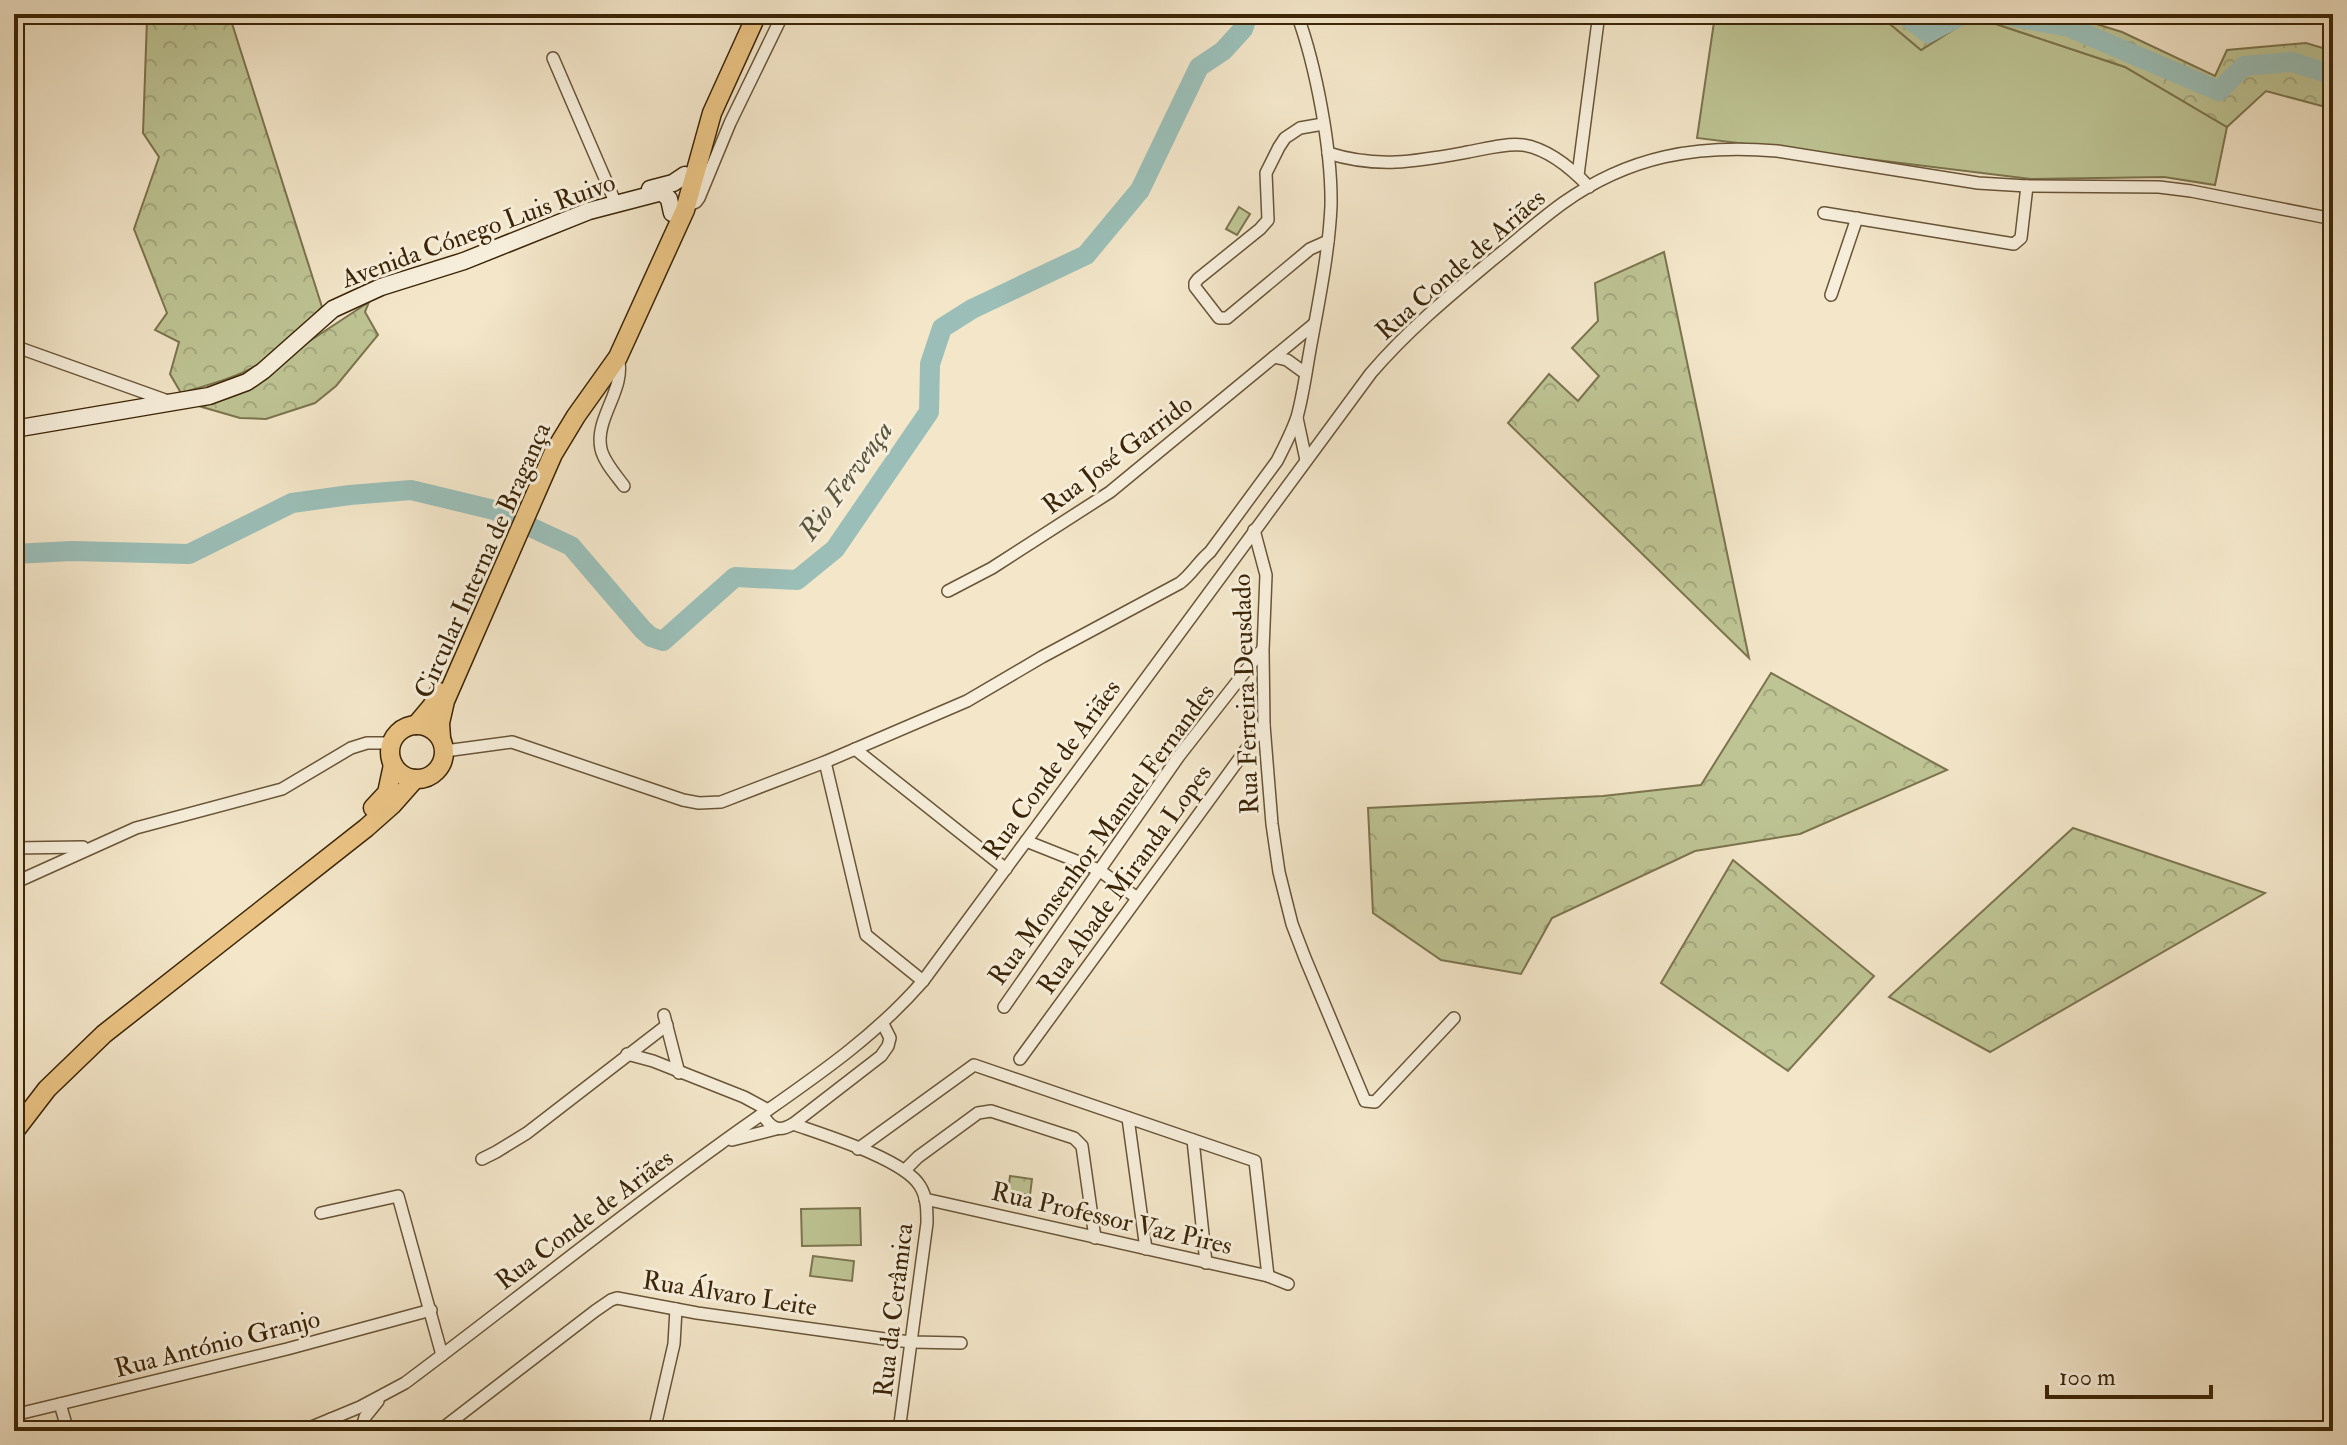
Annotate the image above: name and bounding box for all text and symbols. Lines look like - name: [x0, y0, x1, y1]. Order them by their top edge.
- street label: Avenida Cónego Luis Ruivo: [336, 166, 620, 296]
- street label: Rua Conde de Ariães: [1369, 182, 1552, 347]
- street label: Rua José Garrido: [1036, 388, 1199, 522]
- water label: Rio Fervença: [791, 414, 901, 548]
- street label: Circular Interna de Bragança: [408, 417, 558, 703]
- street label: Rua Ferreira Deusdado: [1226, 573, 1266, 815]
- street label: Rua Conde de Ariães: [976, 673, 1128, 866]
- street label: Rua Monsenhor Manuel Fernandes: [982, 678, 1222, 991]
- street label: Rua Abade Miranda Lopes: [1031, 758, 1220, 1001]
- street label: Rua Conde de Ariães: [489, 1142, 680, 1297]
- street label: Rua Professor Vaz Pires: [988, 1176, 1235, 1262]
- street label: Rua da Cerâmica: [867, 1221, 921, 1399]
- street label: Rua Álvaro Leite: [640, 1262, 820, 1324]
- street label: Rua António Granjo: [111, 1303, 323, 1385]
- scale bar: [2047, 1349, 2211, 1399]
- text: 100 m: [2059, 1362, 2116, 1393]

